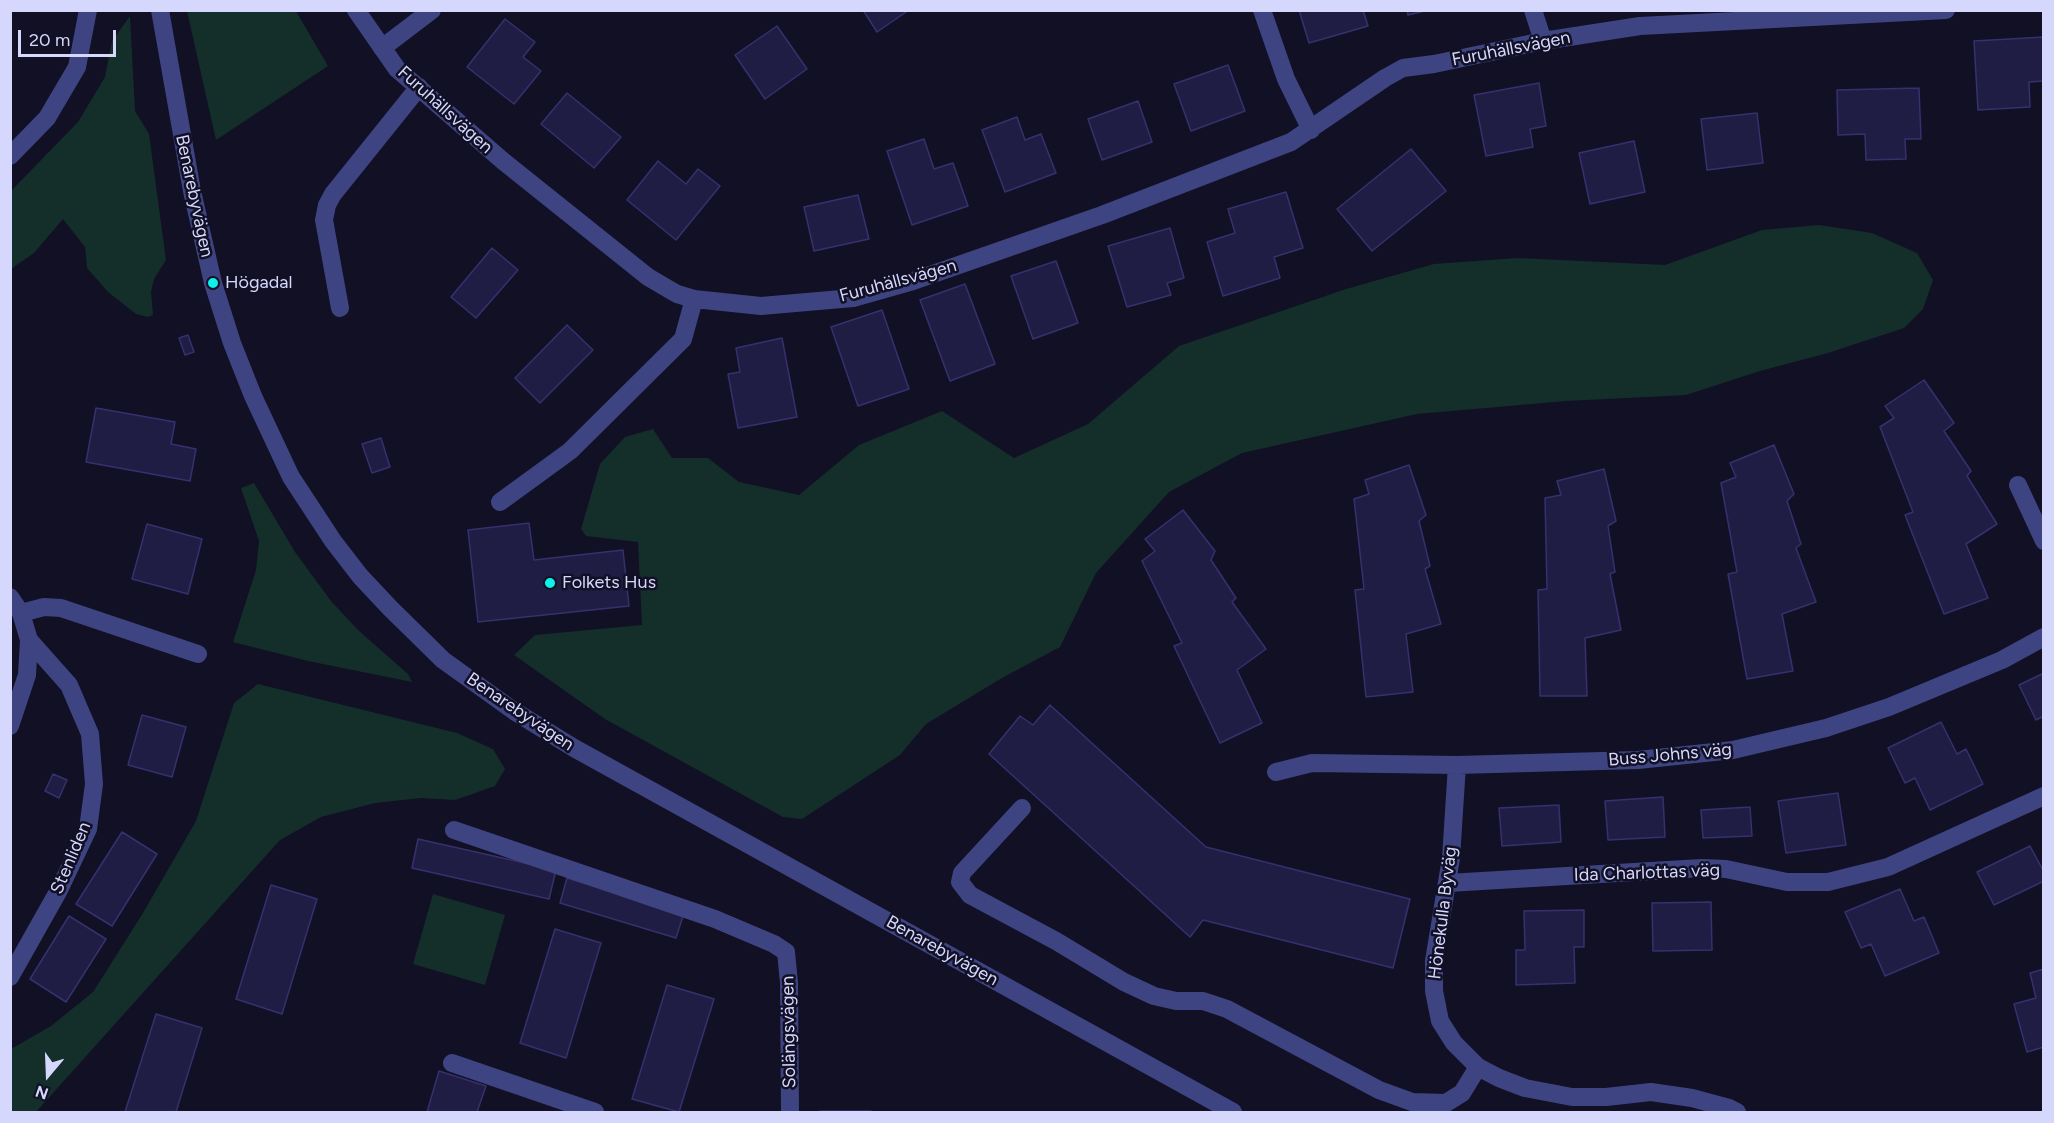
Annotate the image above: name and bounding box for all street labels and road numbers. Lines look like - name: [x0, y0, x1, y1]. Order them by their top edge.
- street label: Furuhällsvägen: [1450, 27, 1572, 71]
- street label: Furuhällsvägen: [393, 62, 497, 158]
- street label: Benarebyvägen: [170, 133, 218, 259]
- street label: Furuhällsvägen: [837, 255, 959, 307]
- street label: Benarebyvägen: [462, 668, 578, 756]
- street label: Buss Johns väg: [1607, 739, 1733, 771]
- street label: Stenliden: [46, 819, 96, 897]
- street label: Hönekulla Byväg: [1424, 845, 1462, 981]
- street label: Ida Charlottas väg: [1573, 860, 1721, 886]
- street label: Benarebyvägen: [882, 911, 1002, 991]
- street label: Solängsvägen: [777, 976, 801, 1088]

